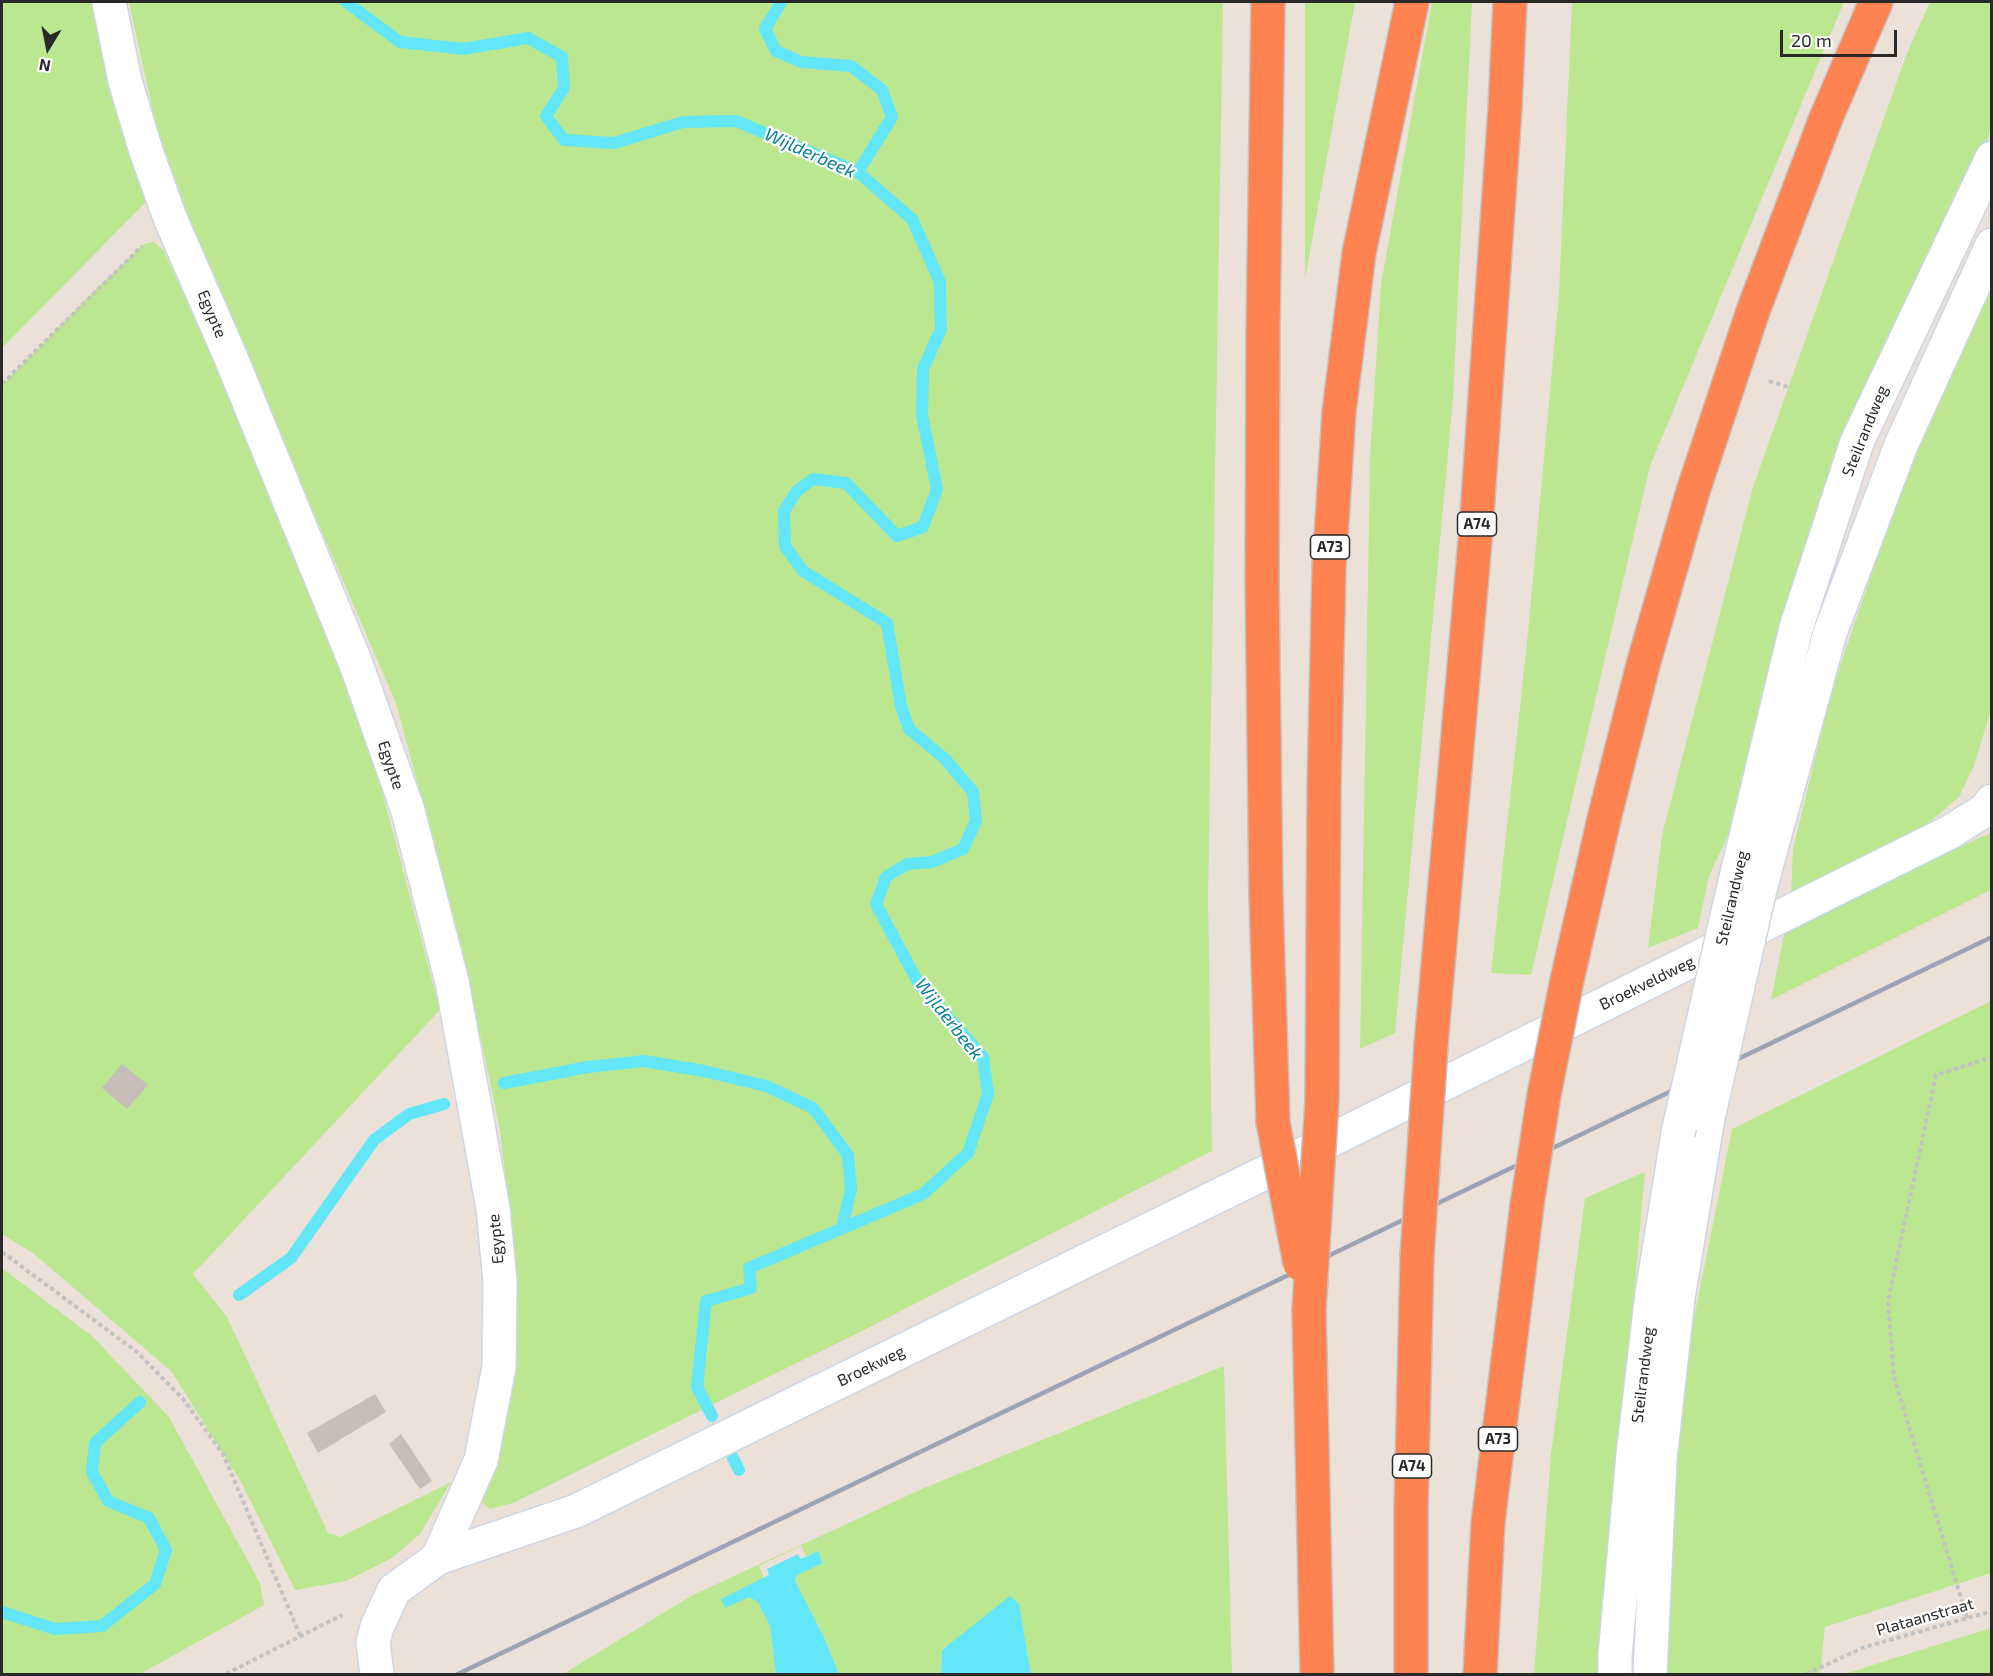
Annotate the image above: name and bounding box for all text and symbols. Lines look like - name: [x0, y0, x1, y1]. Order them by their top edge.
- north arrow: [18, 18, 78, 78]
- scale bar: [1783, 18, 1900, 56]
- text: 20 m: [1791, 29, 1832, 51]
- text: N: [37, 56, 52, 77]
- water label: Wijlderbeek: [761, 123, 859, 183]
- street label: Egypte: [193, 287, 231, 341]
- street label: Steilrandweg: [1838, 383, 1892, 479]
- road number: A74: [1458, 512, 1496, 536]
- road number: A73: [1310, 535, 1350, 559]
- street label: Egypte: [374, 738, 408, 792]
- street label: Steilrandweg: [1712, 849, 1752, 947]
- street label: Broekveldweg: [1596, 952, 1698, 1014]
- water label: Wijlderbeek: [911, 974, 987, 1064]
- street label: Egypte: [484, 1213, 508, 1265]
- street label: Steilrandweg: [1628, 1326, 1658, 1424]
- street label: Broekweg: [834, 1341, 908, 1391]
- road number: A73: [1478, 1427, 1518, 1451]
- road number: A74: [1392, 1454, 1432, 1478]
- street label: Plataanstraat: [1874, 1594, 1976, 1640]

